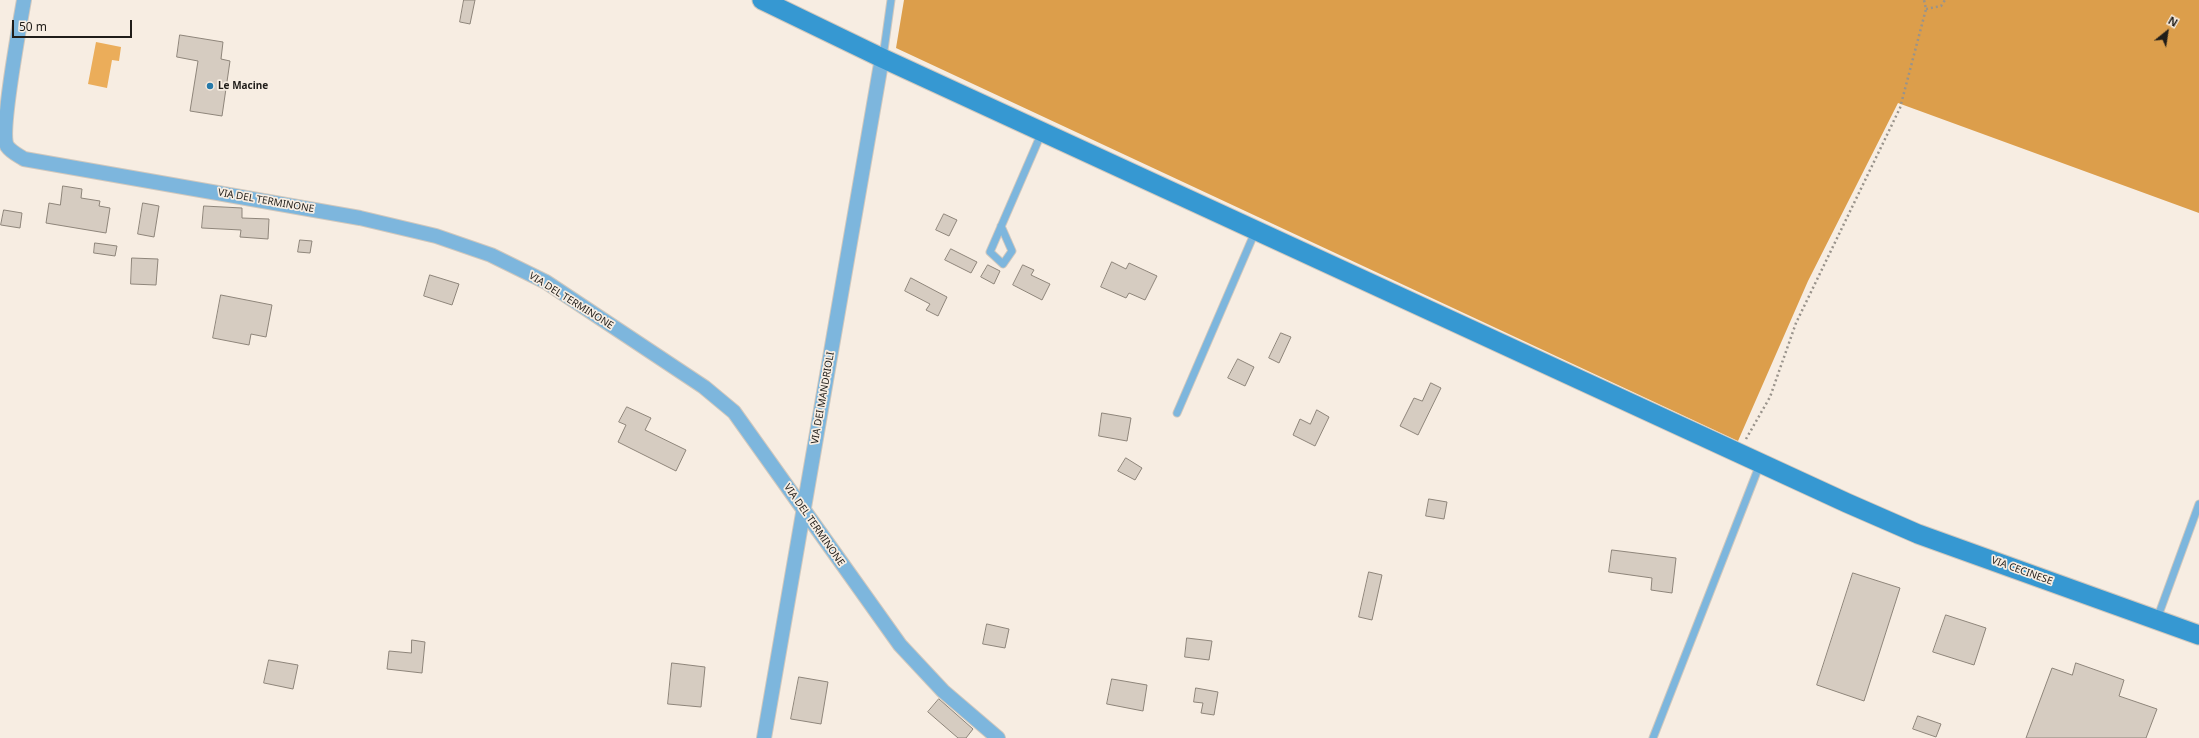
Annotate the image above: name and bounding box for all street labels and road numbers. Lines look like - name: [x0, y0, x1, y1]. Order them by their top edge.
- street label: VIA DEL TERMINONE: [217, 187, 315, 215]
- street label: VIA DEL TERMINONE: [526, 270, 616, 332]
- street label: VIA DEI MANDRIOLI: [809, 351, 837, 445]
- street label: VIA DEL TERMINONE: [781, 482, 847, 568]
- street label: VIA CECINESE: [1990, 554, 2054, 588]

